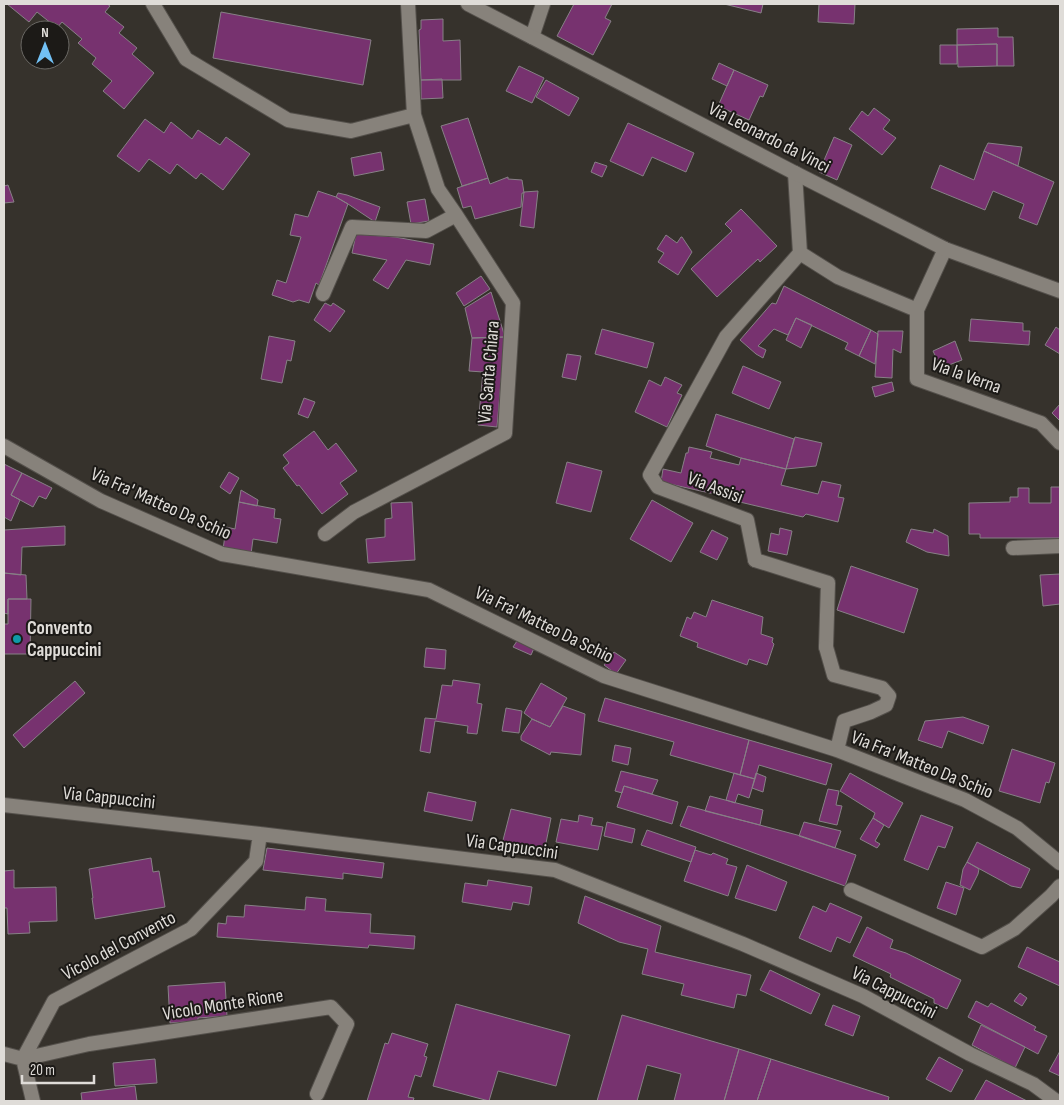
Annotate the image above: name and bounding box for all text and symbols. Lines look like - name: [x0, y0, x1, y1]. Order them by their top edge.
- north arrow: [20, 20, 70, 70]
- text: N: [41, 24, 49, 41]
- street label: Via Leonardo da Vinci: [704, 97, 834, 179]
- street label: Via Santa Chiara: [473, 320, 505, 424]
- street label: Via la Verna: [928, 353, 1004, 399]
- street label: Via Fra' Matteo Da Schio: [87, 463, 235, 545]
- street label: Via Assisi: [684, 467, 746, 509]
- street label: Via Fra' Matteo Da Schio: [471, 581, 617, 669]
- place label: Convento Cappuccini: [27, 617, 101, 662]
- marker: Convento Cappuccini: [11, 633, 23, 645]
- street label: Via Fra' Matteo Da Schio: [847, 726, 997, 804]
- street label: Via Cappuccini: [62, 782, 156, 814]
- street label: Via Cappuccini: [465, 829, 559, 865]
- street label: Vicolo del Convento: [58, 906, 180, 986]
- street label: Via Cappuccini: [848, 962, 940, 1024]
- street label: Vicolo Monte Rione: [161, 984, 285, 1026]
- scale bar: [22, 1052, 95, 1084]
- text: 20 m: [30, 1061, 55, 1080]

